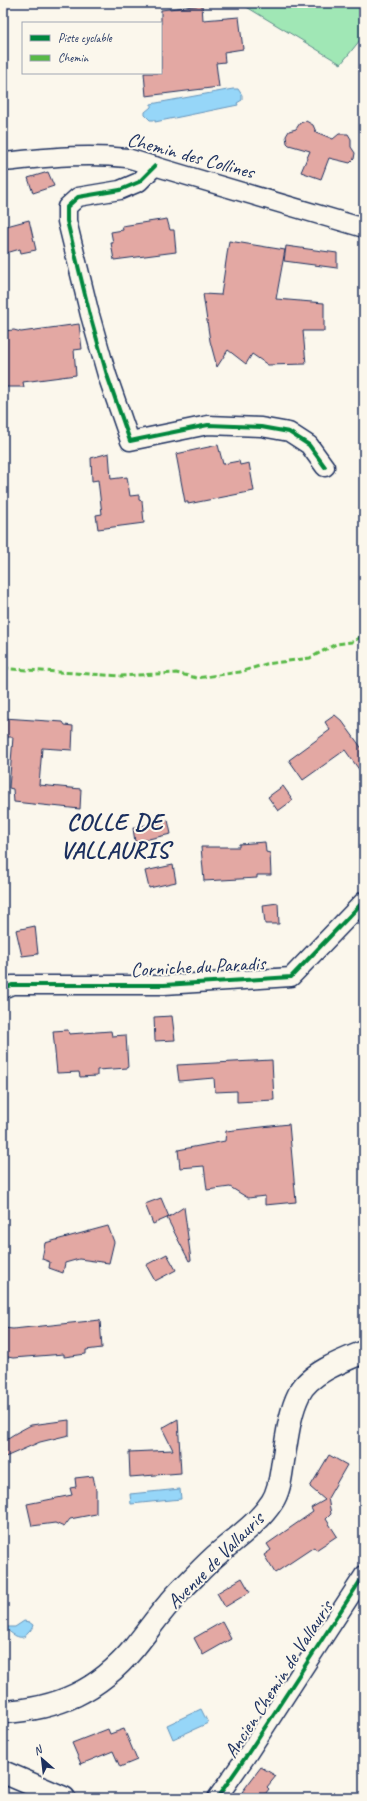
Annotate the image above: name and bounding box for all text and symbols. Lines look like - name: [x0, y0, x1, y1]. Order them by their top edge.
- legend: [22, 22, 162, 74]
- text: Piste cyclable: [58, 30, 113, 46]
- text: Chemin: [58, 50, 89, 66]
- street label: Chemin des Collines: [125, 127, 259, 185]
- district label: COLLE DE VALLAURIS: [60, 807, 174, 865]
- street label: Corniche du Paradis: [130, 950, 268, 983]
- street label: Avenue de Vallauris: [162, 1505, 271, 1614]
- street label: Ancien Chemin de Vallauris: [218, 1594, 340, 1763]
- north arrow: [22, 1739, 62, 1779]
- text: N: [31, 1741, 46, 1758]

